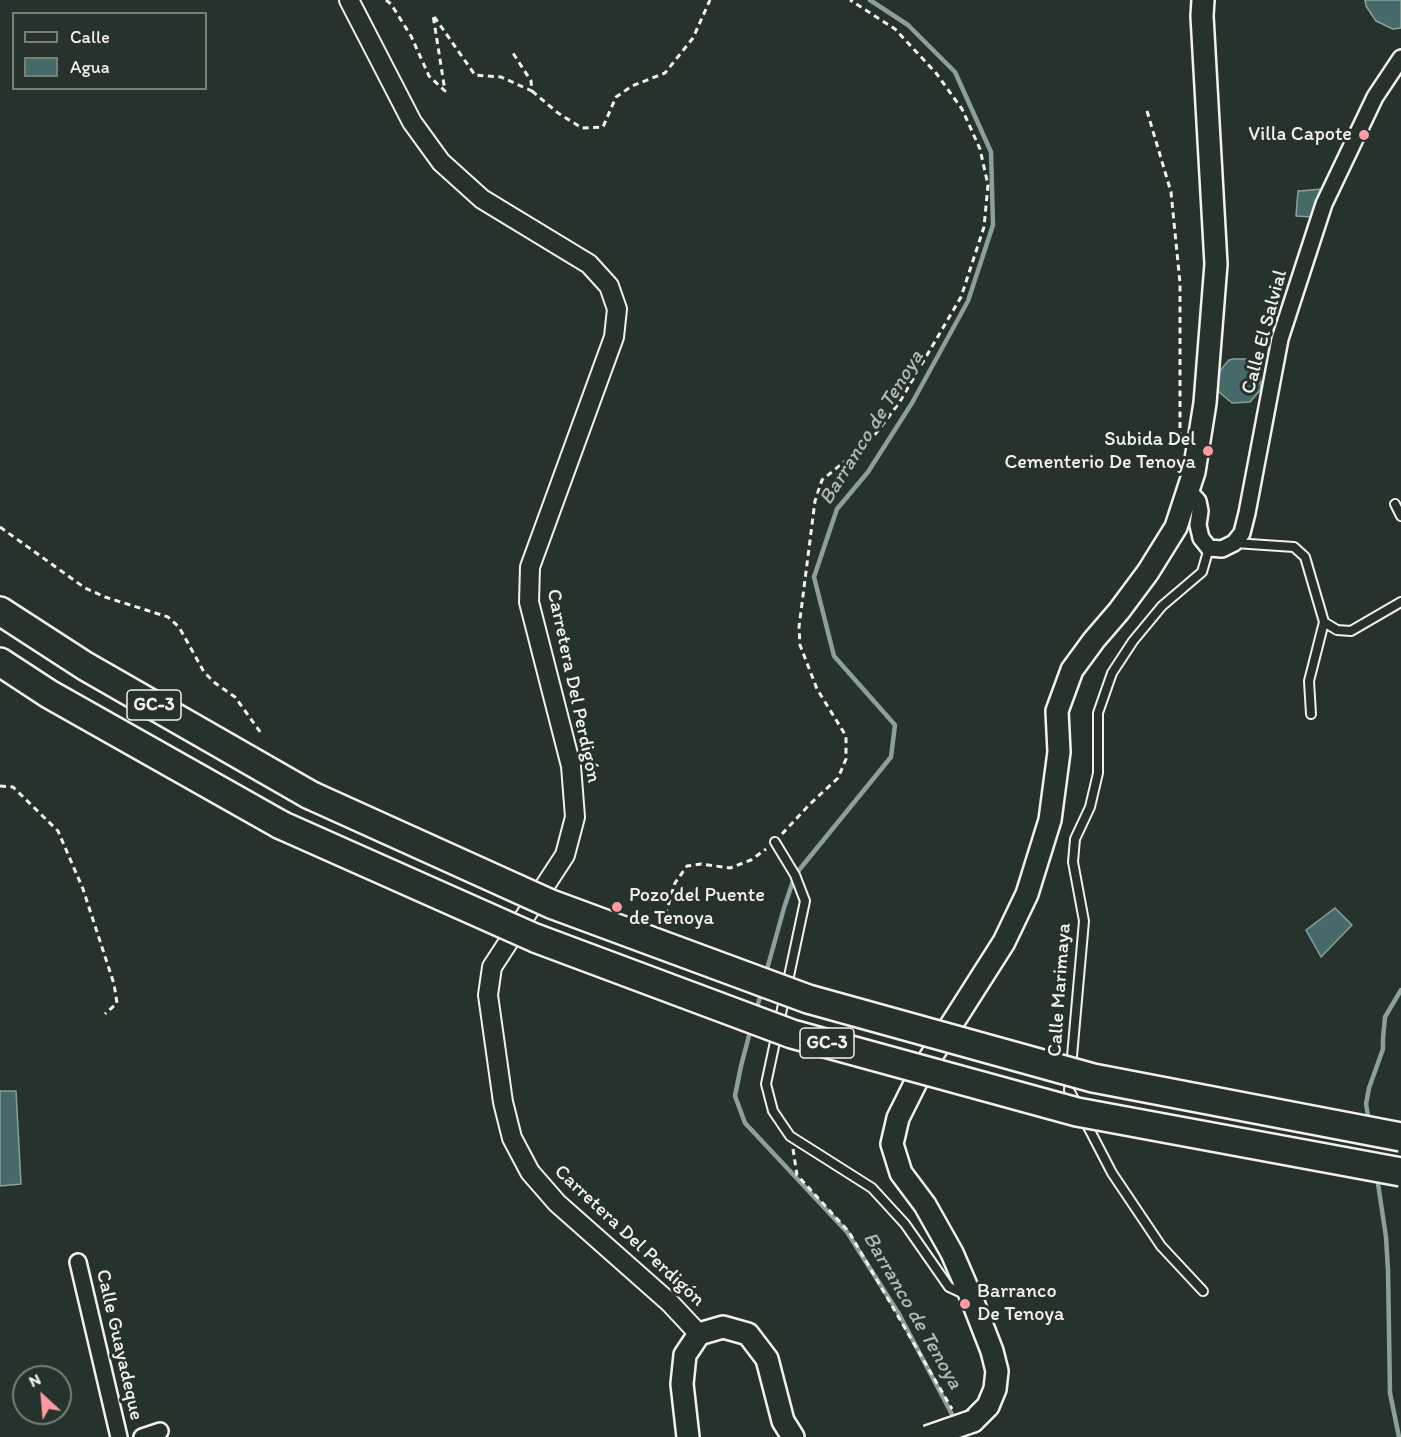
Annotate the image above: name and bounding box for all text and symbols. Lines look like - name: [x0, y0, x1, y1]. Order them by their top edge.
- legend: [12, 12, 207, 90]
- text: Calle: [70, 26, 110, 48]
- text: Agua: [70, 56, 110, 78]
- place label: Villa Capote: [1248, 123, 1352, 147]
- marker: Villa Capote: [1357, 128, 1371, 142]
- street label: Calle El Salvial: [1237, 267, 1293, 397]
- water label: Barranco de Tenoya: [814, 346, 930, 510]
- place label: Subida Del Cementerio De Tenoya: [1004, 428, 1196, 475]
- marker: Subida Del Cementerio De Tenoya: [1201, 444, 1215, 458]
- street label: Carretera Del Perdigón: [541, 587, 605, 785]
- road number: GC-3: [127, 690, 181, 720]
- place label: Pozo del Puente de Tenoya: [629, 884, 765, 931]
- marker: Pozo del Puente de Tenoya: [610, 900, 624, 914]
- street label: Calle Marimaya: [1043, 922, 1077, 1058]
- road number: GC-3: [800, 1028, 854, 1058]
- street label: Carretera Del Perdigón: [549, 1160, 709, 1312]
- water label: Barranco de Tenoya: [857, 1228, 967, 1394]
- street label: Calle Guayadeque: [90, 1267, 148, 1423]
- place label: Barranco De Tenoya: [977, 1280, 1064, 1327]
- marker: Barranco De Tenoya: [958, 1297, 972, 1311]
- north arrow: [12, 1365, 72, 1425]
- text: N: [26, 1369, 44, 1391]

